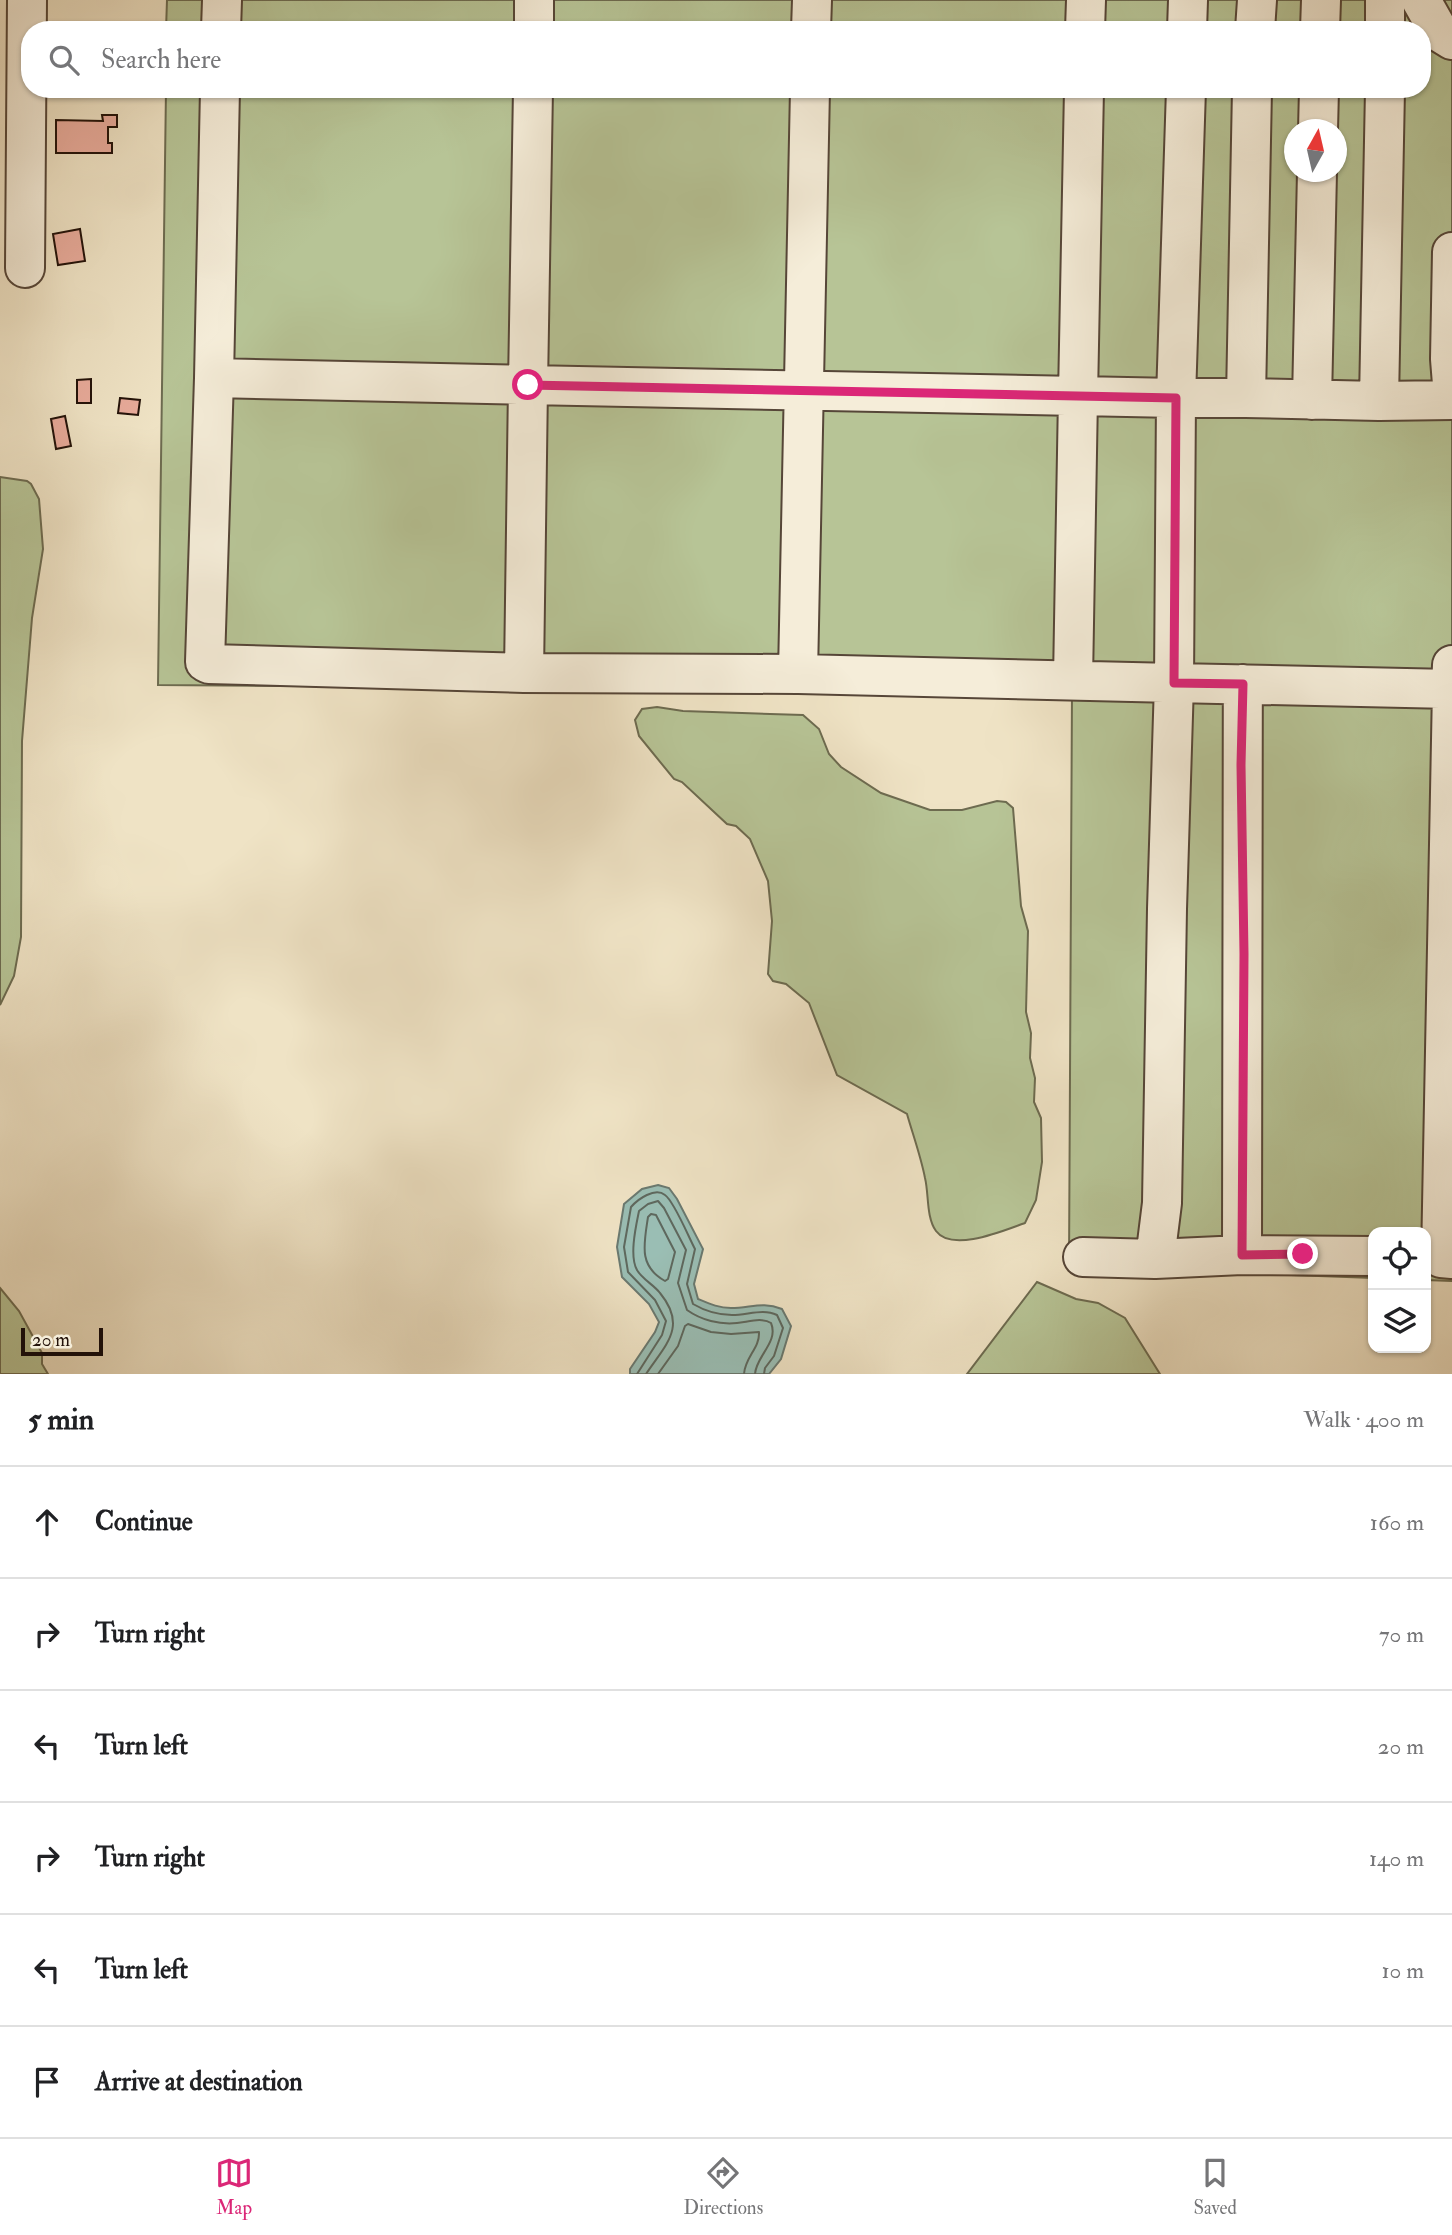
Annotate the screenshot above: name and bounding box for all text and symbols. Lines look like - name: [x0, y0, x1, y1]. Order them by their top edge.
- search box: [21, 21, 1431, 98]
- icon: search: [45, 41, 83, 79]
- text: Search here: [101, 44, 221, 76]
- north arrow: [1284, 119, 1347, 182]
- route start: [512, 369, 543, 400]
- map controls: [1368, 1227, 1431, 1353]
- button: locate: [1368, 1227, 1431, 1290]
- route end: [1287, 1238, 1318, 1269]
- button: layers: [1368, 1290, 1431, 1353]
- scale bar: [21, 1325, 103, 1357]
- text: 20 m: [32, 1328, 70, 1352]
- text: 5 min: [28, 1401, 94, 1438]
- text: Walk · 400 m: [1303, 1405, 1424, 1434]
- icon: ahead: [28, 1503, 66, 1541]
- text: Continue: [95, 1506, 193, 1538]
- text: 160 m: [1370, 1508, 1424, 1537]
- icon: right: [28, 1615, 66, 1653]
- text: Turn right: [95, 1618, 205, 1650]
- text: 70 m: [1379, 1620, 1424, 1649]
- icon: left: [28, 1727, 66, 1765]
- text: Turn left: [95, 1730, 188, 1762]
- text: 20 m: [1378, 1732, 1424, 1761]
- icon: right: [28, 1839, 66, 1877]
- text: Turn right: [95, 1842, 205, 1874]
- text: 140 m: [1369, 1844, 1424, 1873]
- icon: left: [28, 1951, 66, 1989]
- text: Turn left: [95, 1954, 188, 1986]
- text: 10 m: [1381, 1956, 1424, 1985]
- icon: arrive: [28, 2063, 66, 2101]
- text: Arrive at destination: [95, 2066, 303, 2098]
- tab: Map: [215, 2154, 253, 2220]
- tab: Directions: [683, 2154, 763, 2220]
- tab: Saved: [1193, 2154, 1237, 2220]

